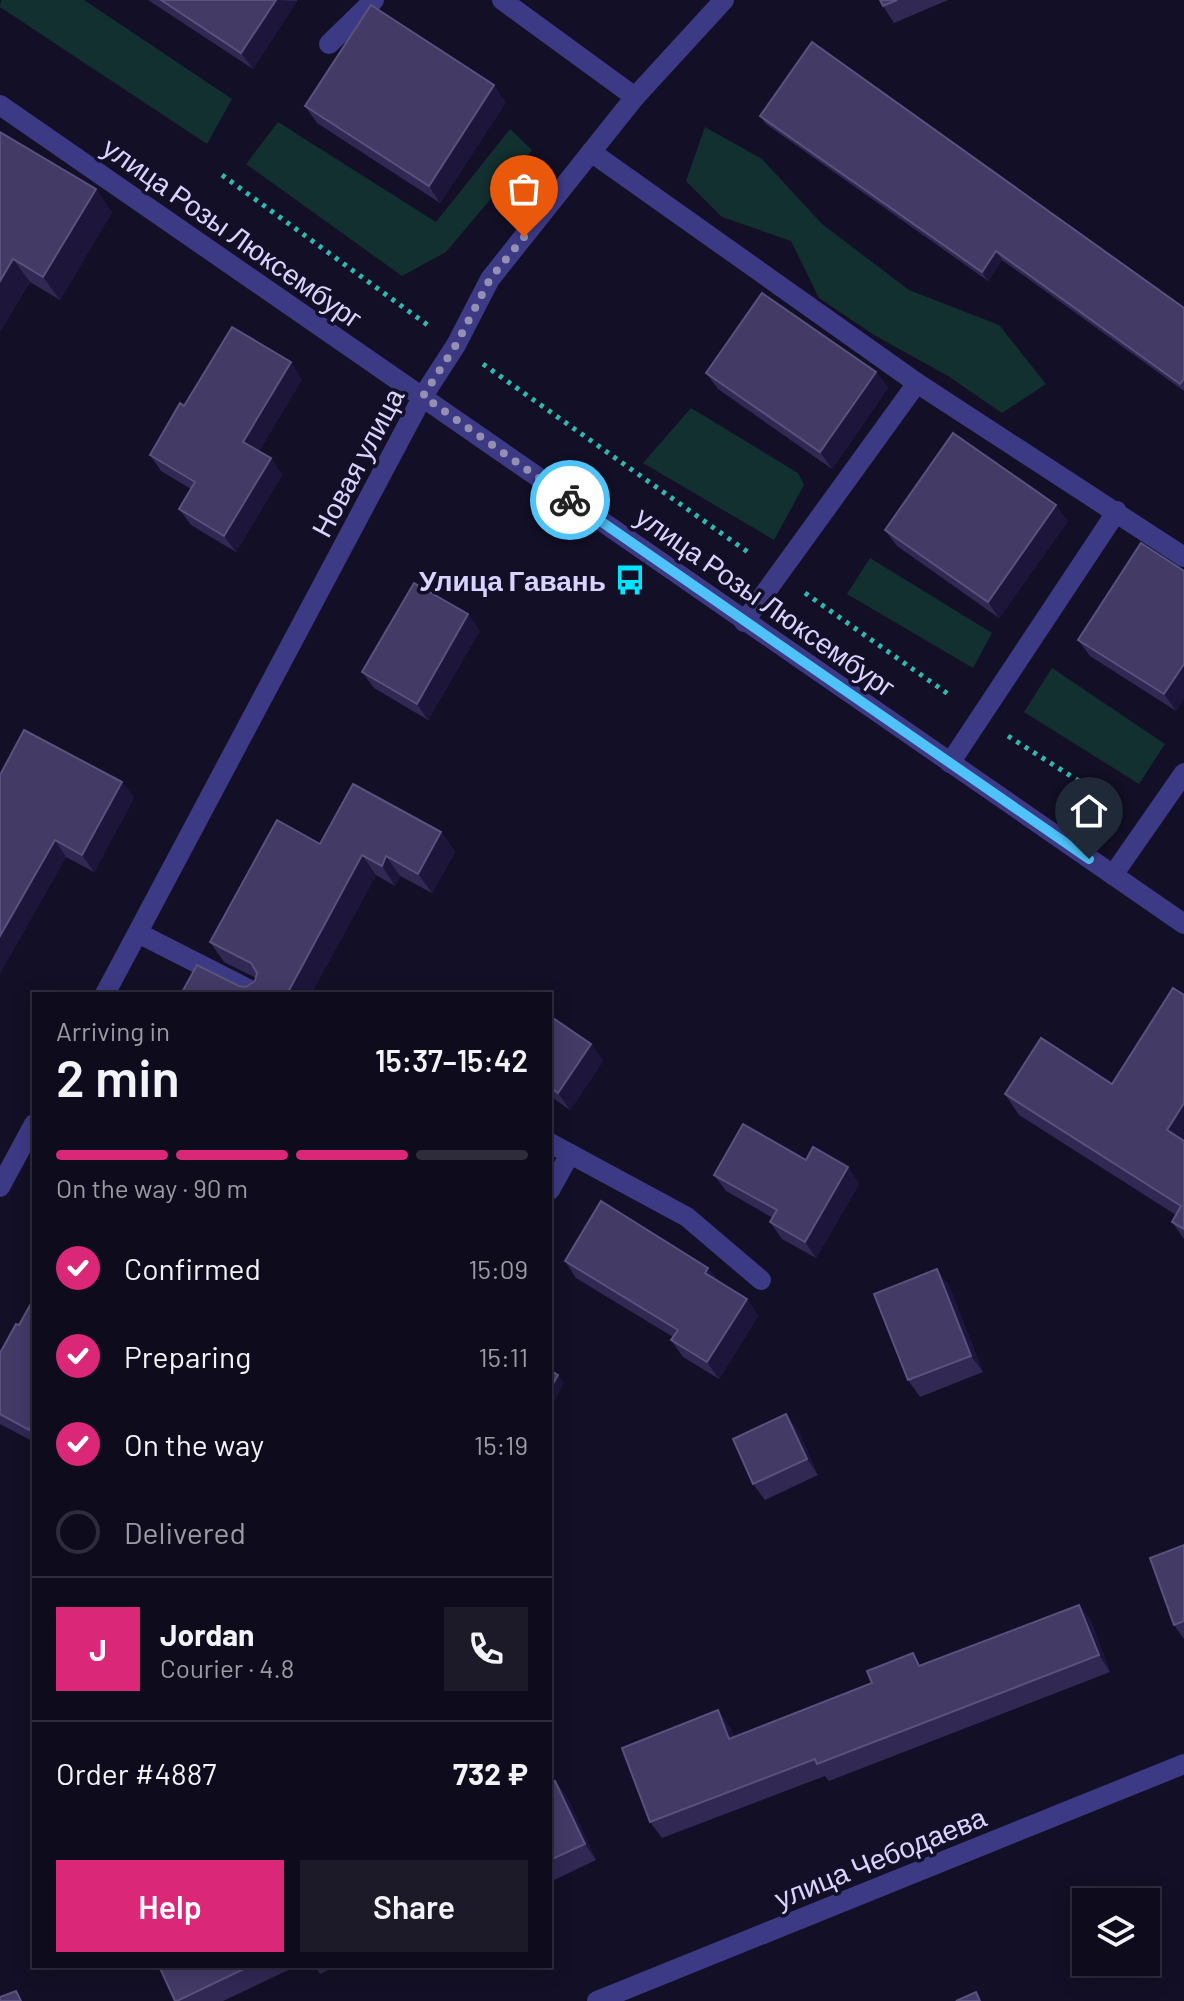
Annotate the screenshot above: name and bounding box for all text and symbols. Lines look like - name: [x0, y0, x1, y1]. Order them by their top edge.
- street label: улица Розы Люксембург: [97, 129, 369, 335]
- pin: [490, 155, 558, 237]
- icon: bag: [502, 167, 546, 211]
- street label: Новая улица: [304, 381, 411, 542]
- courier: [530, 460, 610, 540]
- icon: bike: [548, 478, 592, 522]
- street label: улица Розы Люксембург: [630, 498, 902, 704]
- place label: Улица Гавань: [419, 563, 606, 597]
- bus stop icon: Улица Гавань: [613, 563, 647, 597]
- pin: [1055, 777, 1123, 859]
- icon: home: [1067, 789, 1111, 833]
- text: Arriving in: [56, 1015, 170, 1046]
- text: 15:37–15:42: [375, 1042, 528, 1078]
- text: 2 min: [56, 1045, 180, 1107]
- text: On the way · 90 m: [56, 1172, 248, 1203]
- icon: check: [56, 1246, 100, 1290]
- text: Confirmed: [124, 1250, 261, 1286]
- text: 15:09: [468, 1253, 528, 1284]
- icon: check: [56, 1334, 100, 1378]
- text: Preparing: [124, 1338, 251, 1374]
- text: 15:11: [478, 1341, 528, 1372]
- icon: check: [56, 1422, 100, 1466]
- text: On the way: [124, 1426, 264, 1462]
- text: 15:19: [474, 1429, 528, 1460]
- text: Delivered: [124, 1514, 246, 1550]
- button: phone: [444, 1607, 528, 1691]
- text: Jordan: [160, 1616, 255, 1652]
- text: J: [89, 1631, 107, 1667]
- text: Courier · 4.8: [160, 1652, 294, 1683]
- text: Order #4887: [56, 1755, 216, 1791]
- text: 732 ₽: [453, 1755, 528, 1791]
- street label: улица Чебодаева: [769, 1799, 991, 1915]
- button: Help: [56, 1860, 284, 1952]
- button: Share: [300, 1860, 528, 1952]
- map controls: [1072, 1888, 1160, 1976]
- button: layers: [1072, 1888, 1160, 1976]

